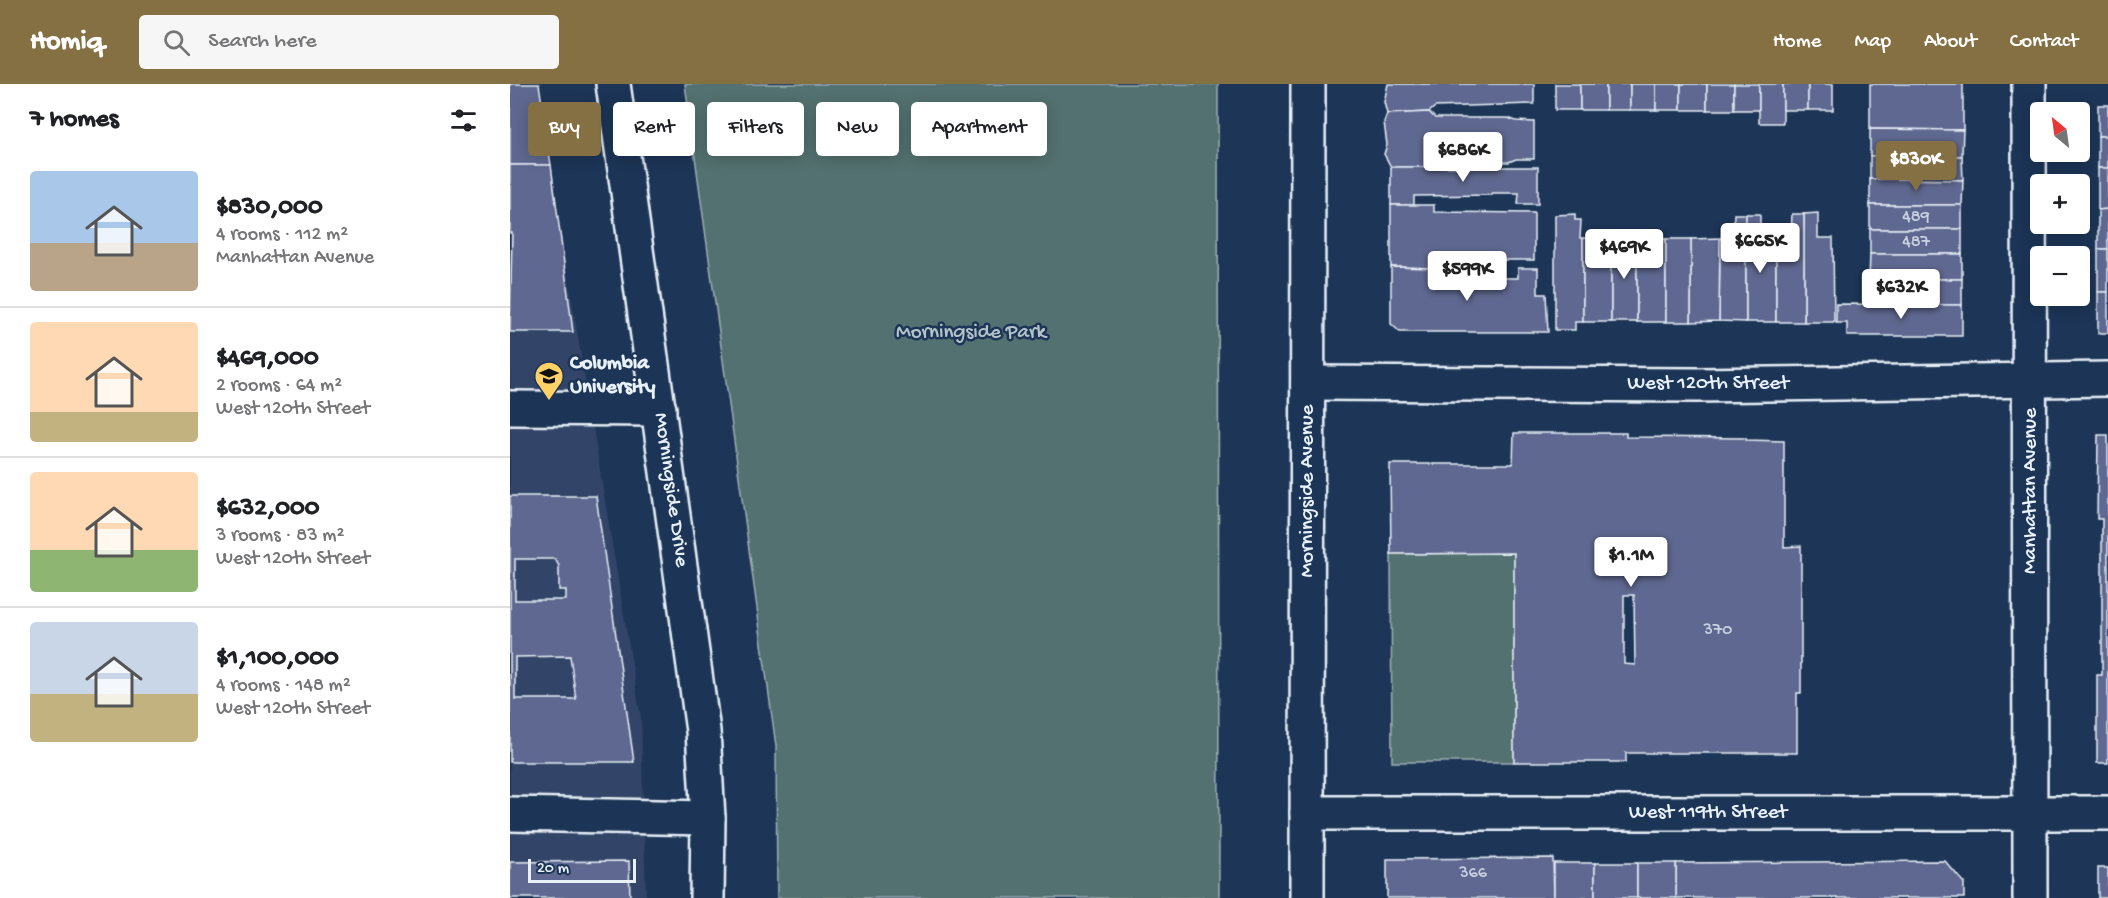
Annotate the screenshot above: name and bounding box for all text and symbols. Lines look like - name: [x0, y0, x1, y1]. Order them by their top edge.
- search box: [139, 15, 559, 69]
- text: Homiq: [30, 26, 103, 59]
- icon: search: [160, 26, 193, 59]
- text: Search here: [208, 29, 317, 55]
- text: Home: [1773, 30, 1821, 55]
- text: Map: [1854, 30, 1891, 55]
- text: About: [1924, 30, 1977, 55]
- text: Contact: [2010, 30, 2078, 55]
- chip: Buy: [528, 102, 601, 156]
- chip: Rent: [613, 102, 695, 156]
- chip: Filters: [707, 102, 804, 156]
- chip: New: [816, 102, 899, 156]
- chip: Apartment: [911, 102, 1047, 156]
- north arrow: [2030, 102, 2090, 162]
- map controls: [2030, 102, 2090, 306]
- icon: filters: [447, 104, 480, 137]
- text: 7 homes: [30, 105, 119, 136]
- pin: $686K: [1421, 132, 1505, 183]
- text: $686K: [1437, 140, 1489, 163]
- pin: $830K: [1874, 141, 1958, 192]
- text: $830K: [1890, 149, 1942, 172]
- button: +: [2030, 174, 2090, 234]
- text: $830,000: [216, 193, 323, 224]
- icon: home: [78, 195, 150, 267]
- house number: 489: [1902, 207, 1930, 228]
- pin: $665K: [1718, 223, 1802, 274]
- text: 4 rooms · 112 m²: [216, 224, 348, 247]
- pin: $469K: [1582, 229, 1666, 280]
- text: $665K: [1735, 231, 1785, 254]
- house number: 487: [1902, 232, 1931, 253]
- text: $469K: [1599, 237, 1649, 260]
- button: −: [2030, 246, 2090, 306]
- text: Manhattan Avenue: [216, 247, 374, 270]
- pin: $599K: [1425, 251, 1509, 302]
- text: $599K: [1442, 259, 1492, 282]
- pin: $632K: [1859, 269, 1943, 320]
- text: $632K: [1876, 277, 1926, 300]
- park label: Morningside Park: [896, 321, 1049, 346]
- text: $469,000: [216, 344, 319, 375]
- icon: home: [78, 346, 150, 418]
- place label: Columbia University: [569, 352, 656, 401]
- school or university icon: Columbia University: [533, 360, 565, 402]
- street label: West 120th Street: [1627, 372, 1791, 397]
- text: 2 rooms · 64 m²: [216, 375, 342, 398]
- text: West 120th Street: [216, 398, 370, 421]
- street label: Morningside Avenue: [1296, 403, 1321, 577]
- street label: Manhattan Avenue: [2019, 407, 2044, 574]
- street label: Morningside Drive: [647, 411, 693, 570]
- text: $632,000: [216, 494, 320, 525]
- icon: home: [78, 496, 150, 568]
- text: 3 rooms · 83 m²: [216, 525, 344, 548]
- pin: $1.1M: [1589, 537, 1673, 588]
- text: $1.1M: [1608, 545, 1654, 568]
- text: West 120th Street: [216, 548, 370, 571]
- house number: 370: [1703, 620, 1732, 641]
- text: $1,100,000: [216, 644, 339, 675]
- icon: home: [78, 646, 150, 718]
- text: 4 rooms · 148 m²: [216, 675, 351, 698]
- text: West 120th Street: [216, 698, 370, 721]
- street label: West 119th Street: [1629, 801, 1790, 826]
- scale bar: [528, 856, 636, 884]
- text: 20 m: [537, 860, 569, 879]
- house number: 366: [1458, 863, 1488, 884]

